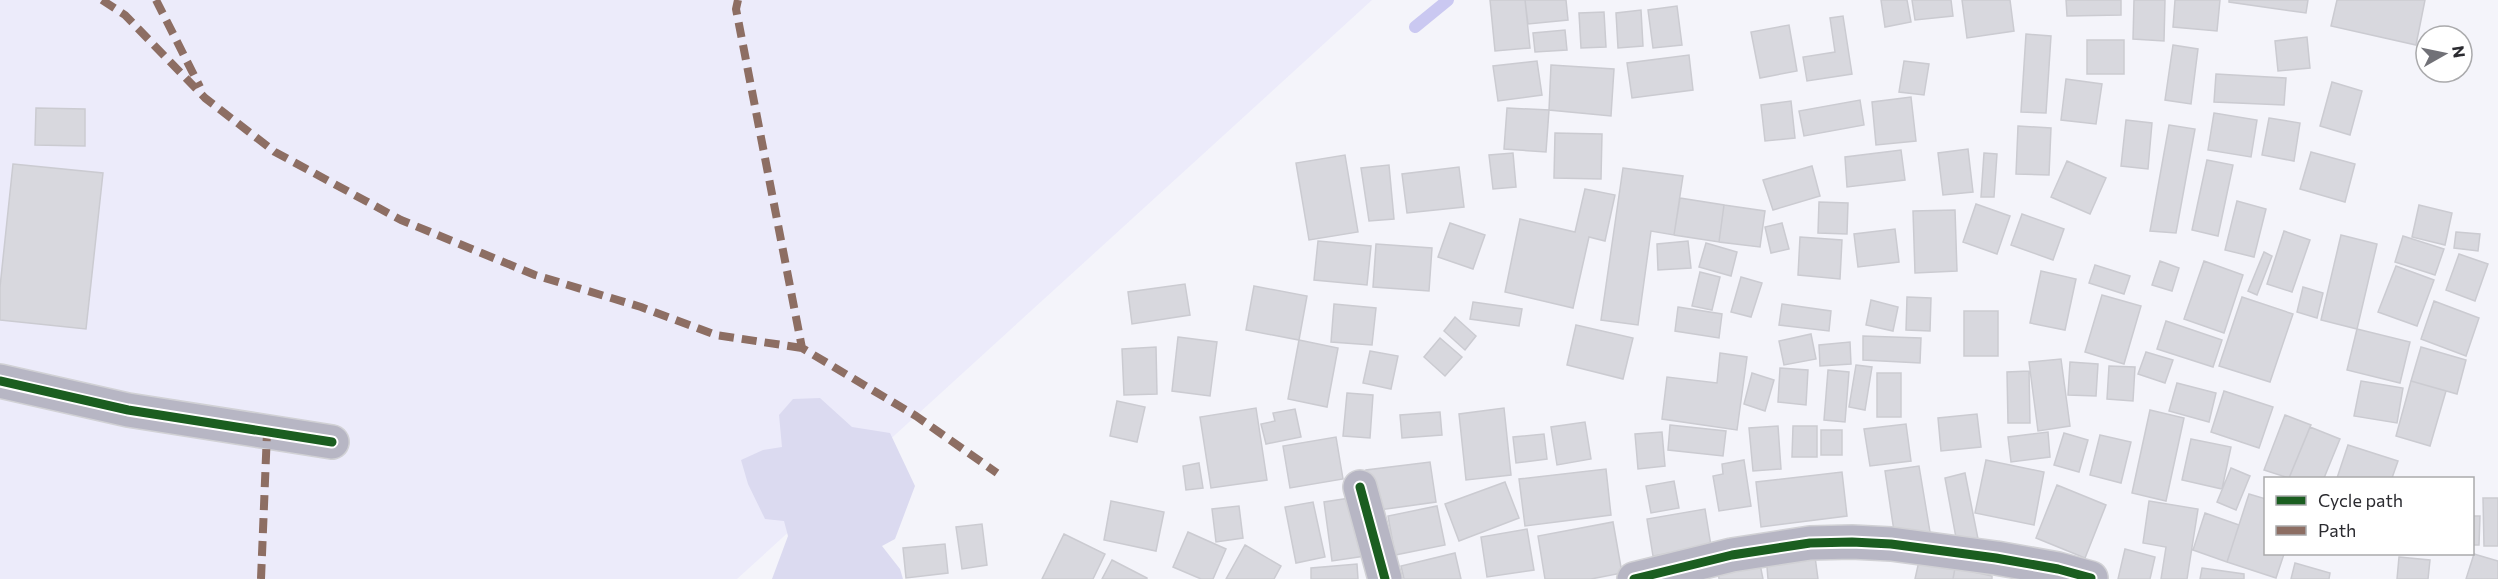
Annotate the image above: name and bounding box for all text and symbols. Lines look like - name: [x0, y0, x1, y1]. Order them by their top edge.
- north arrow: [2414, 24, 2474, 84]
- text: N: [2449, 44, 2470, 59]
- legend: [2264, 477, 2474, 555]
- text: Cycle path: [2318, 489, 2403, 511]
- text: Path: [2318, 519, 2356, 541]

